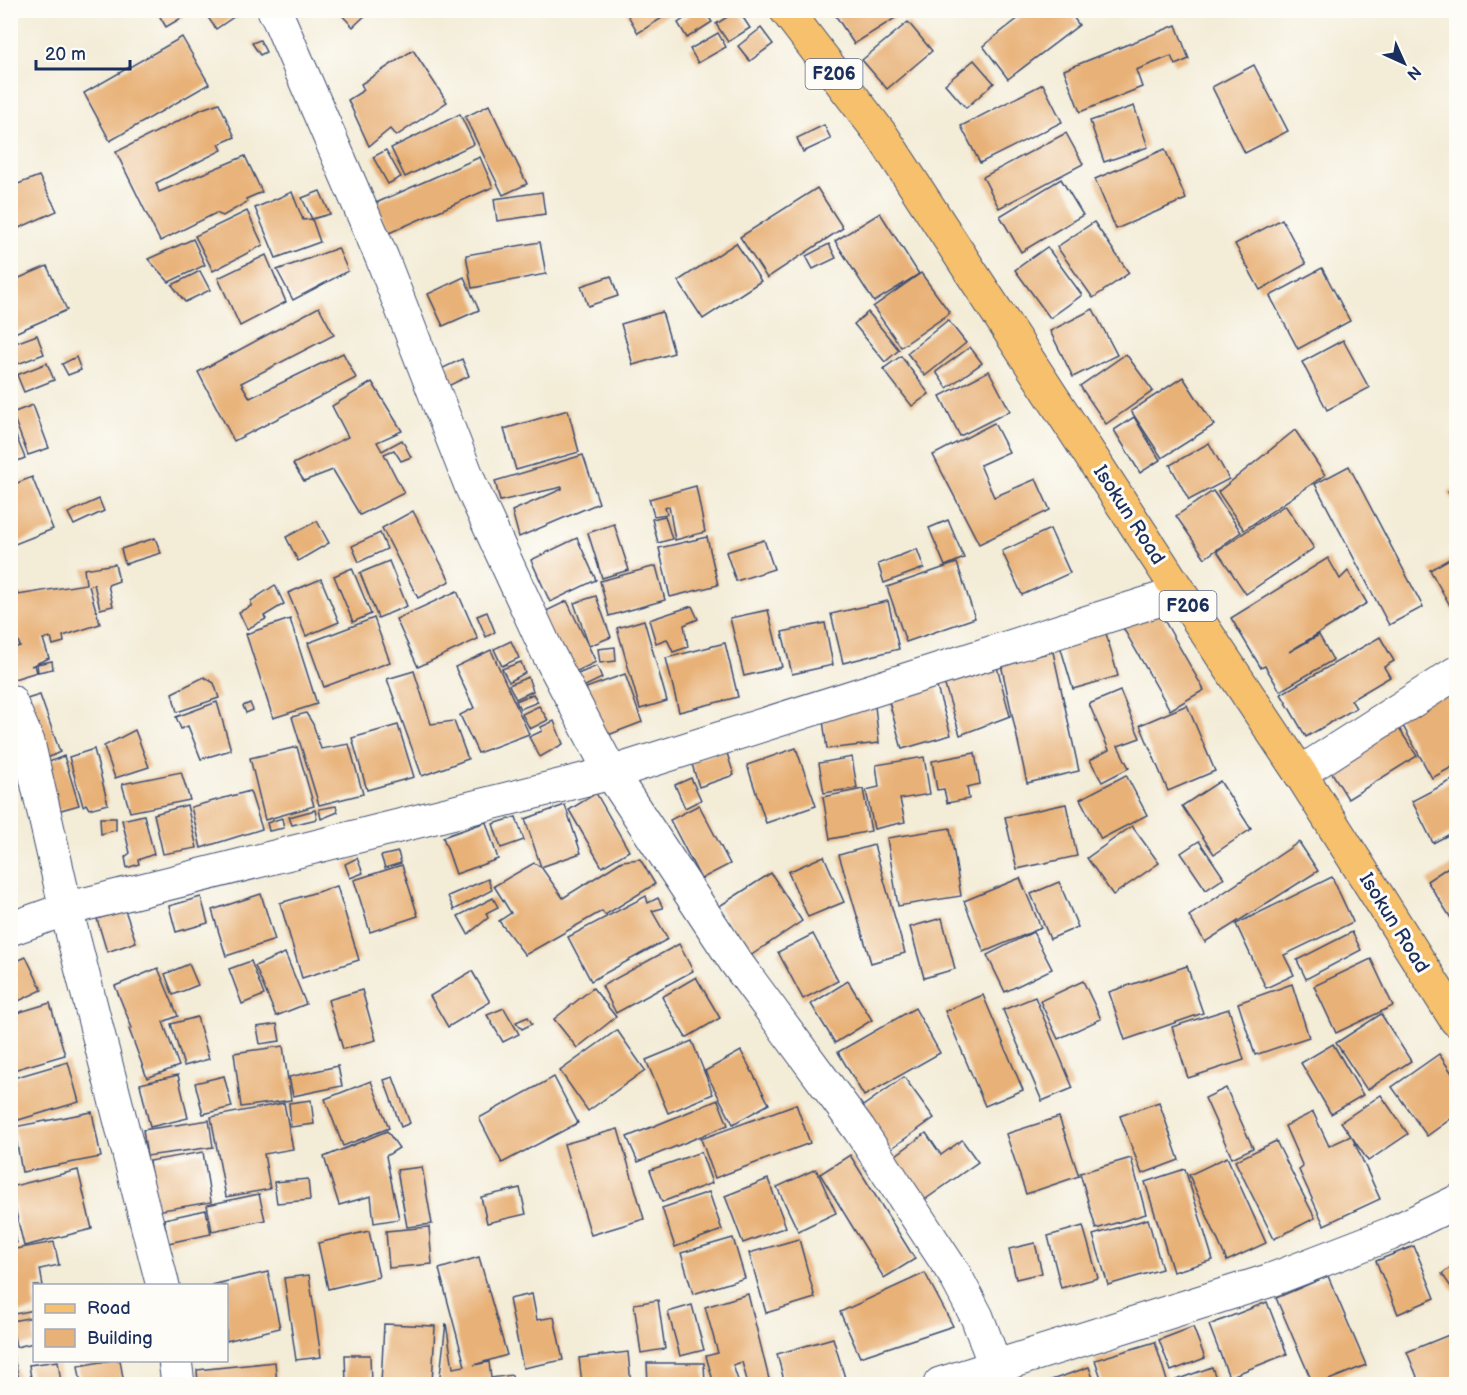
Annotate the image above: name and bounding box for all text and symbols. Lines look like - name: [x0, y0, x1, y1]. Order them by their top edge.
- scale bar: [36, 33, 130, 71]
- north arrow: [1374, 33, 1434, 93]
- text: 20 m: [45, 44, 86, 65]
- road number: F206: [806, 59, 862, 89]
- text: N: [1403, 62, 1425, 84]
- street label: Isokun Road: [1088, 461, 1170, 569]
- road number: F206: [1160, 591, 1216, 621]
- street label: Isokun Road: [1354, 869, 1434, 977]
- legend: [33, 1284, 228, 1362]
- text: Road: [87, 1298, 131, 1319]
- text: Building: [87, 1328, 153, 1349]

